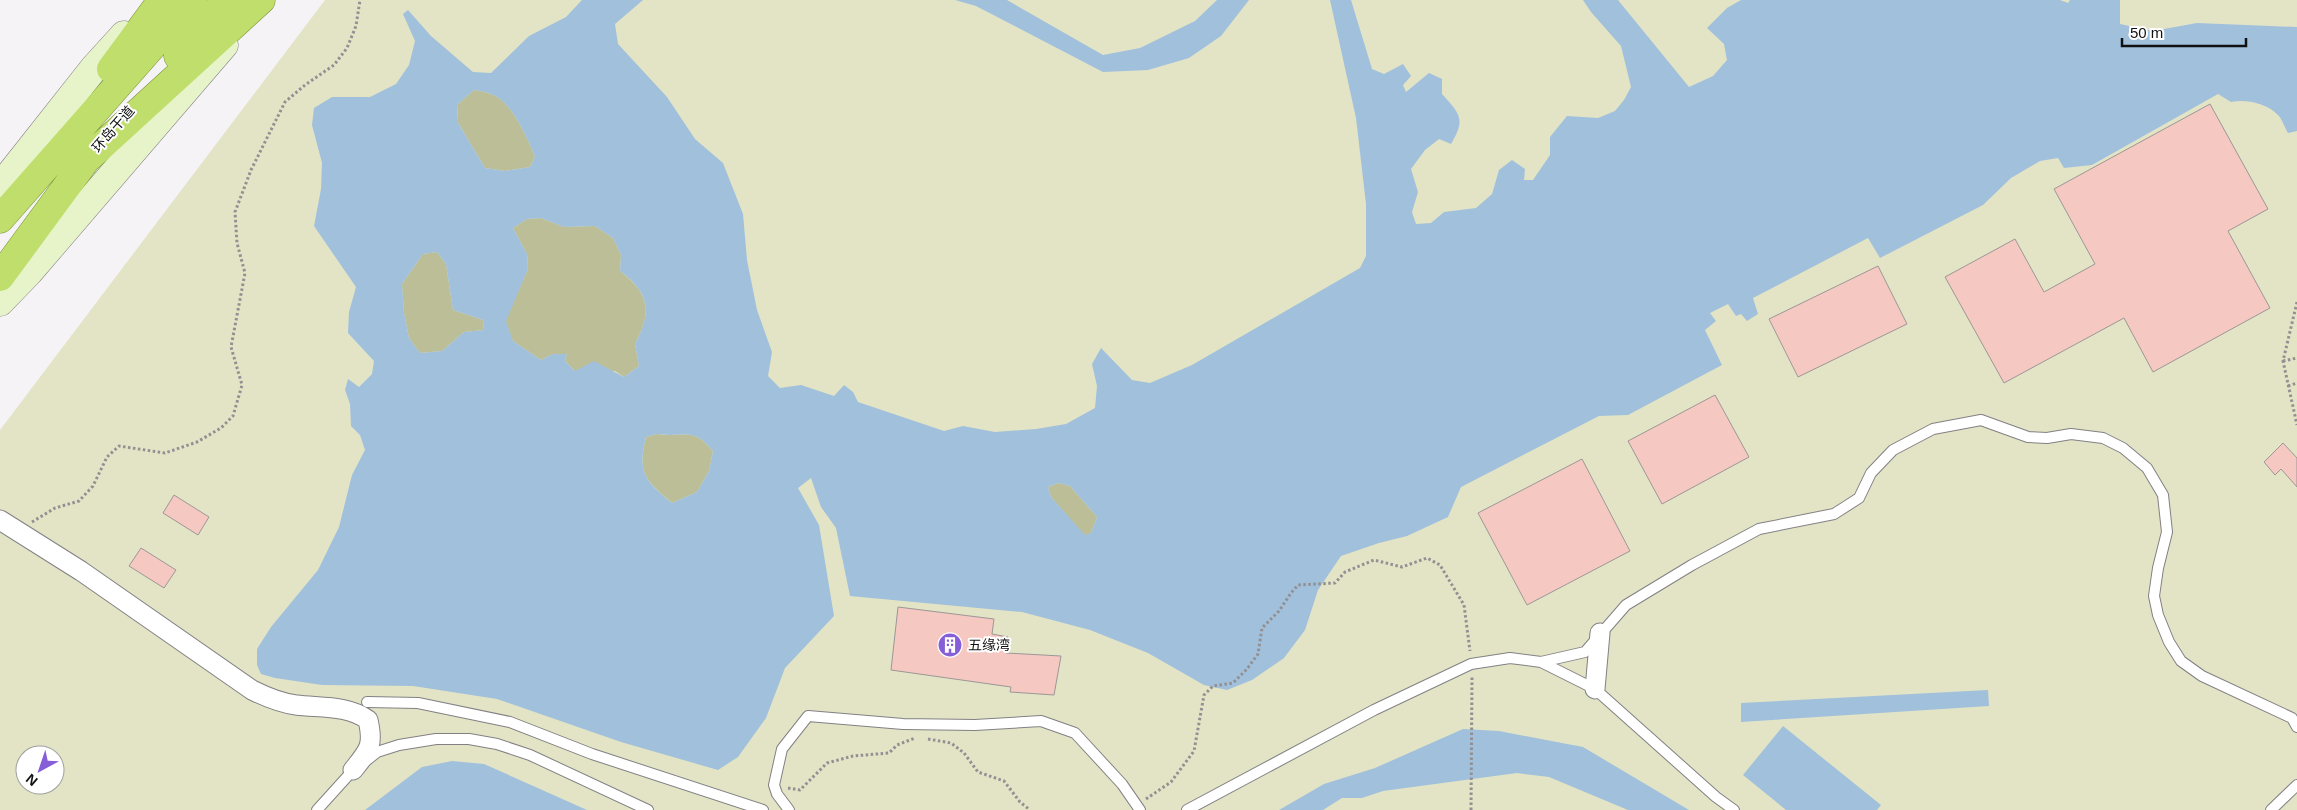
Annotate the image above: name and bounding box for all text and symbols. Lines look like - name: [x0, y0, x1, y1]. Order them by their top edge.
- scale bar: [2122, 15, 2246, 47]
- text: 50 m: [2130, 24, 2163, 41]
- street label: 环岛干道: [89, 103, 137, 155]
- building icon: 五缘湾: [937, 632, 963, 658]
- place label: 五缘湾: [968, 637, 1010, 653]
- north arrow: [15, 745, 65, 795]
- text: N: [23, 771, 41, 789]

